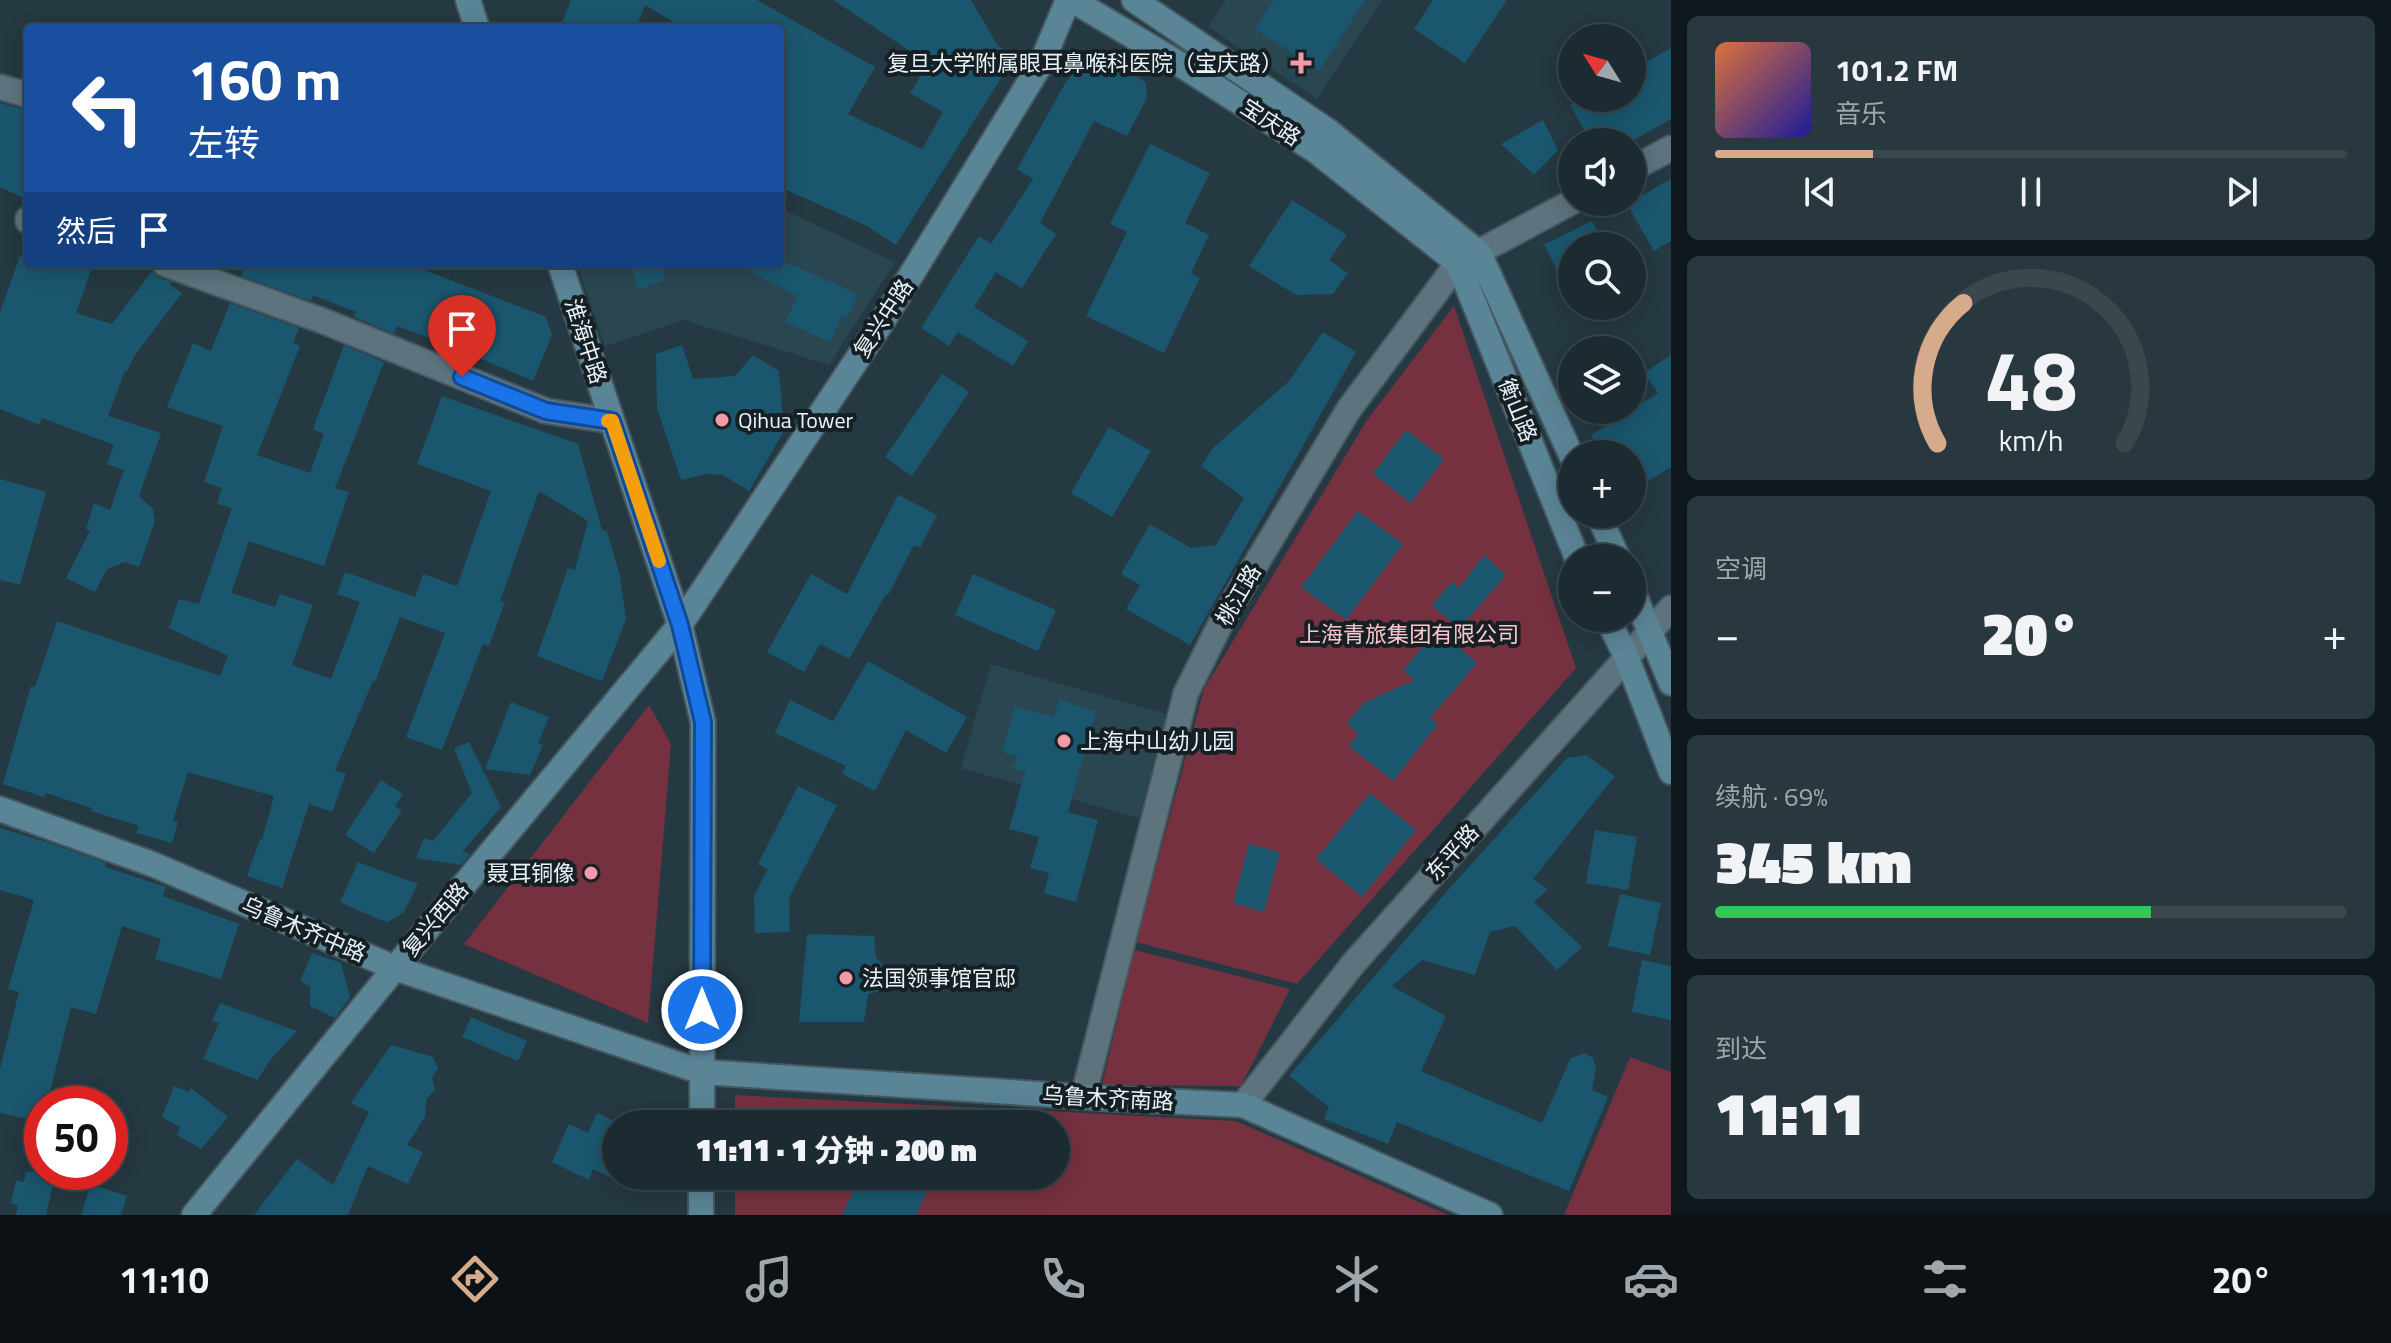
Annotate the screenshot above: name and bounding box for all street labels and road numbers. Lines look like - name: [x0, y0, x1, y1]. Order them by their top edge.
- street label: 宝庆路: [1234, 90, 1308, 154]
- street label: 复兴中路: [845, 272, 921, 364]
- street label: 淮海中路: [556, 294, 616, 388]
- street label: 衡山路: [1490, 373, 1546, 447]
- street label: 桃江路: [1207, 558, 1269, 632]
- street label: 东平路: [1417, 816, 1487, 888]
- street label: 复兴西路: [394, 874, 476, 964]
- street label: 乌鲁木齐中路: [237, 888, 371, 970]
- street label: 乌鲁木齐南路: [1041, 1078, 1175, 1118]

